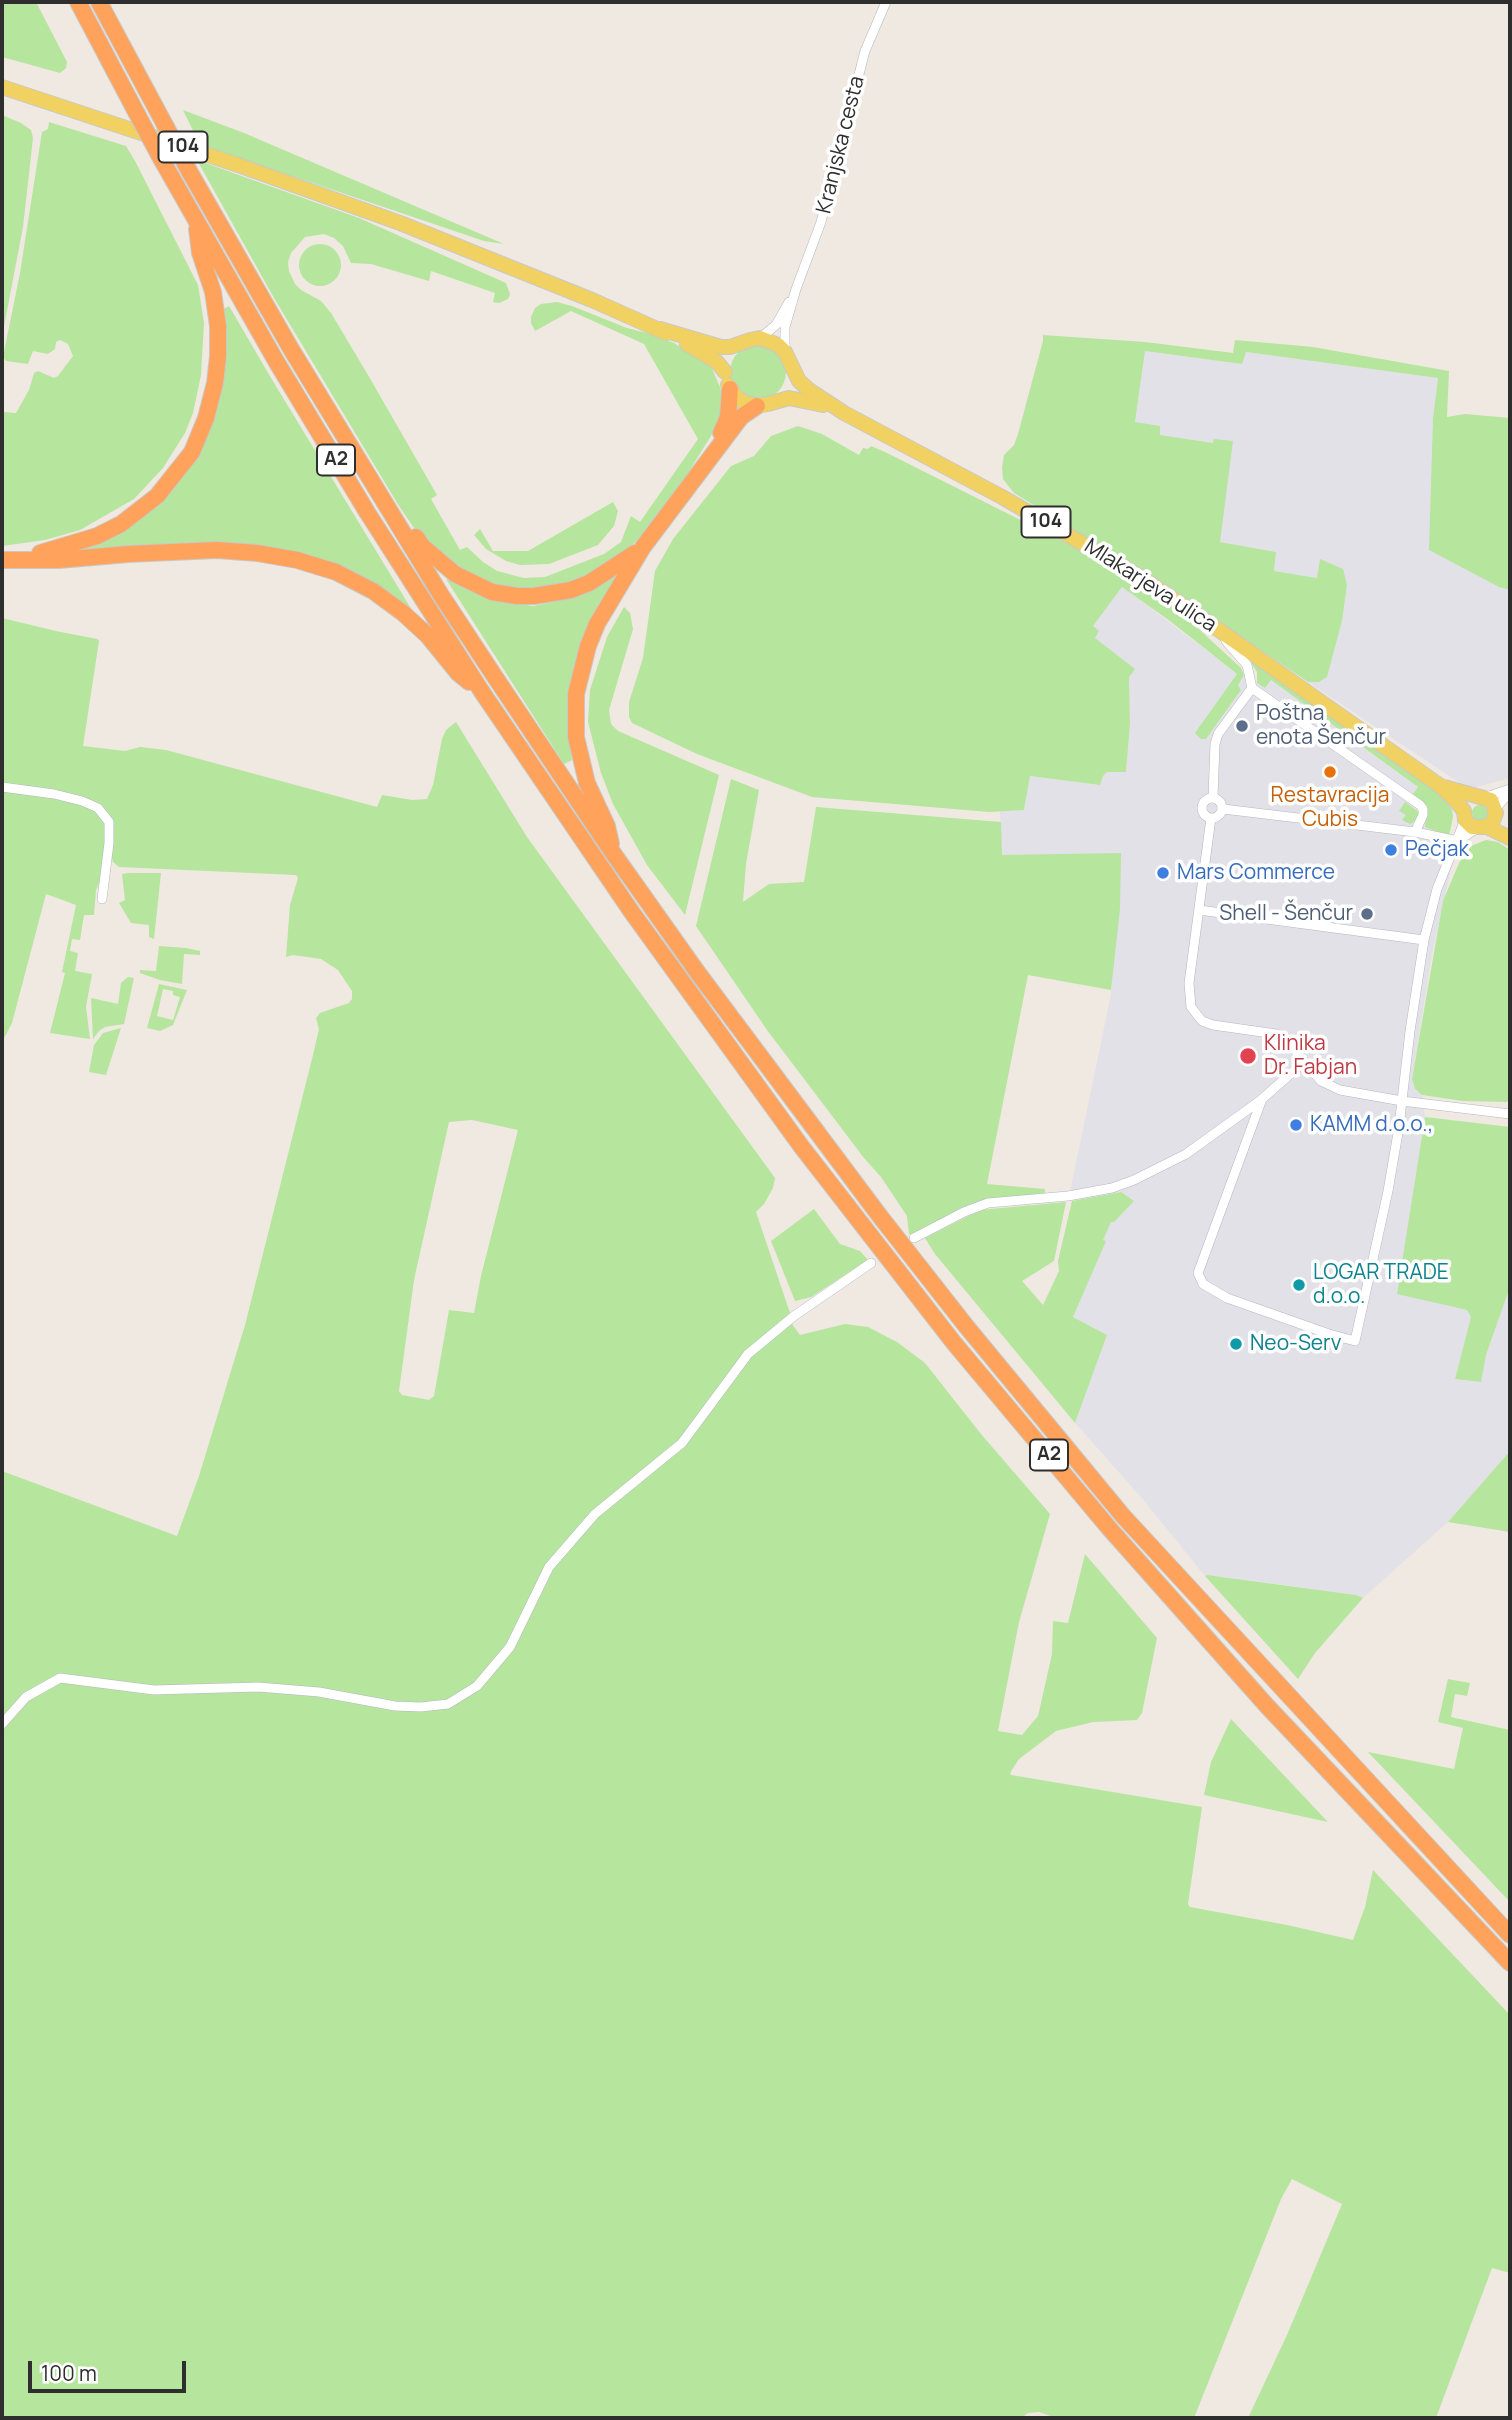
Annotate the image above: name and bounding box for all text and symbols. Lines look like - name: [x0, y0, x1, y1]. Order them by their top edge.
- street label: Kranjska cesta: [812, 74, 870, 216]
- road number: 104: [158, 132, 208, 162]
- road number: A2: [317, 444, 355, 475]
- road number: 104: [1021, 506, 1070, 538]
- street label: Mlakarjeva ulica: [1079, 534, 1221, 638]
- place label: Poštna enota Šenčur: [1256, 701, 1386, 751]
- marker: Poštna enota Šenčur: [1234, 718, 1250, 734]
- marker: Restavracija Cubis: [1322, 764, 1338, 780]
- place label: Restavracija Cubis: [1271, 783, 1389, 833]
- place label: Pečjak: [1405, 837, 1469, 863]
- marker: Pečjak: [1383, 842, 1399, 858]
- place label: Mars Commerce: [1177, 860, 1335, 886]
- marker: Mars Commerce: [1155, 865, 1171, 881]
- place label: Shell - Šenčur: [1219, 901, 1353, 927]
- marker: Shell - Šenčur: [1359, 906, 1375, 922]
- place label: Klinika Dr. Fabjan: [1264, 1031, 1357, 1081]
- marker: Klinika Dr. Fabjan: [1238, 1046, 1258, 1066]
- place label: KAMM d.o.o.,: [1310, 1112, 1433, 1138]
- marker: KAMM d.o.o.,: [1288, 1117, 1304, 1133]
- place label: LOGAR TRADE d.o.o.: [1313, 1260, 1449, 1310]
- marker: LOGAR TRADE d.o.o.: [1291, 1277, 1307, 1293]
- place label: Neo-Serv: [1250, 1331, 1341, 1357]
- marker: Neo-Serv: [1228, 1336, 1244, 1352]
- road number: A2: [1030, 1440, 1068, 1470]
- scale bar: [32, 2346, 189, 2390]
- text: 100 m: [41, 2359, 97, 2387]

